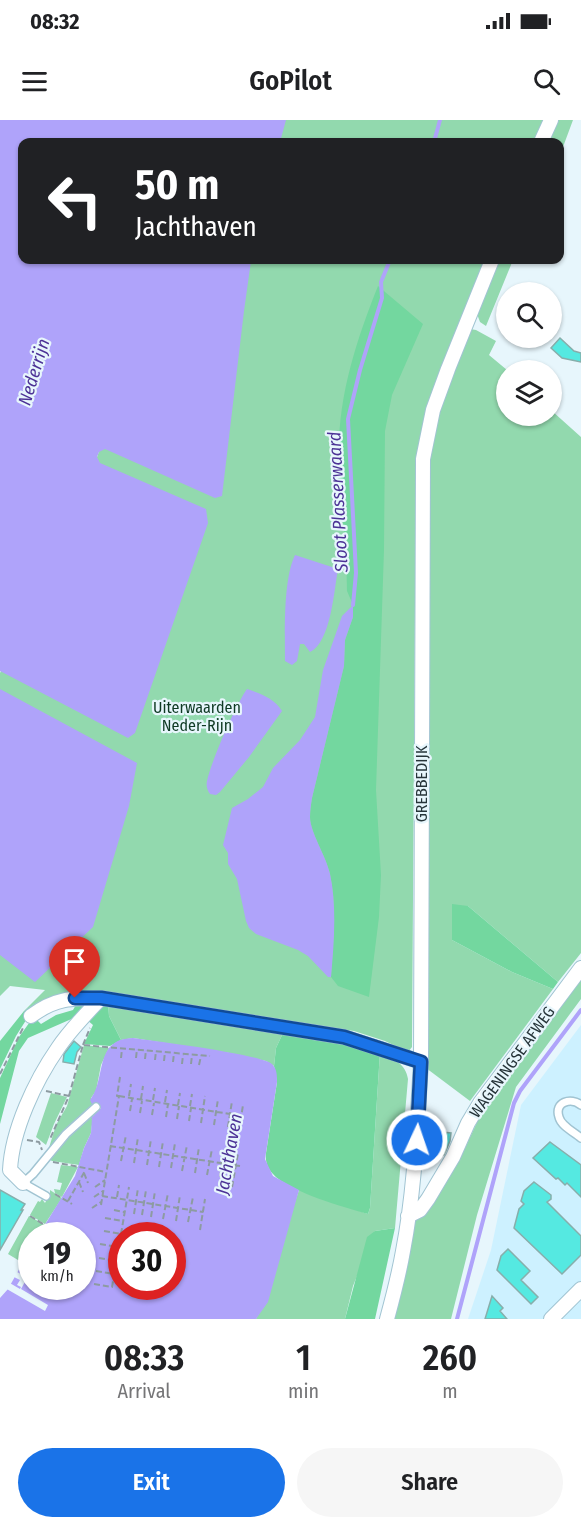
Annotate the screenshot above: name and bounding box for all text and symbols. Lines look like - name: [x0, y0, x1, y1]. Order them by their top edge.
- text: 08:32: [30, 8, 79, 35]
- icon: menu: [18, 65, 51, 98]
- text: GoPilot: [249, 65, 332, 97]
- icon: search: [530, 65, 563, 98]
- text: 50 m: [135, 160, 219, 210]
- icon: left: [36, 162, 114, 240]
- text: Jachthaven: [135, 211, 257, 243]
- map controls: [496, 282, 562, 426]
- button: search: [496, 282, 562, 348]
- water label: Nederrijn: [13, 336, 55, 408]
- button: layers: [496, 360, 562, 426]
- water label: Sloot Plasserwaard: [323, 431, 353, 574]
- park label: Uiterwaarden Neder-Rijn: [153, 698, 241, 735]
- street label: GREBBEDIJK: [412, 745, 431, 822]
- pin: [49, 936, 100, 998]
- icon: arrive: [58, 945, 91, 978]
- street label: WAGENINGSE AFWEG: [465, 1003, 559, 1121]
- position arrow: [385, 1108, 449, 1172]
- water label: Jachthaven: [211, 1112, 247, 1197]
- speed limit sign: 30: [108, 1222, 186, 1300]
- text: 19: [43, 1236, 71, 1272]
- text: km/h: [40, 1267, 74, 1285]
- text: 08:33: [104, 1336, 184, 1380]
- text: 1: [296, 1336, 311, 1380]
- text: 260: [423, 1336, 477, 1380]
- text: Arrival: [118, 1379, 171, 1403]
- text: min: [288, 1379, 319, 1403]
- text: m: [442, 1379, 458, 1403]
- button: Exit: [18, 1448, 285, 1517]
- button: Share: [297, 1448, 563, 1517]

